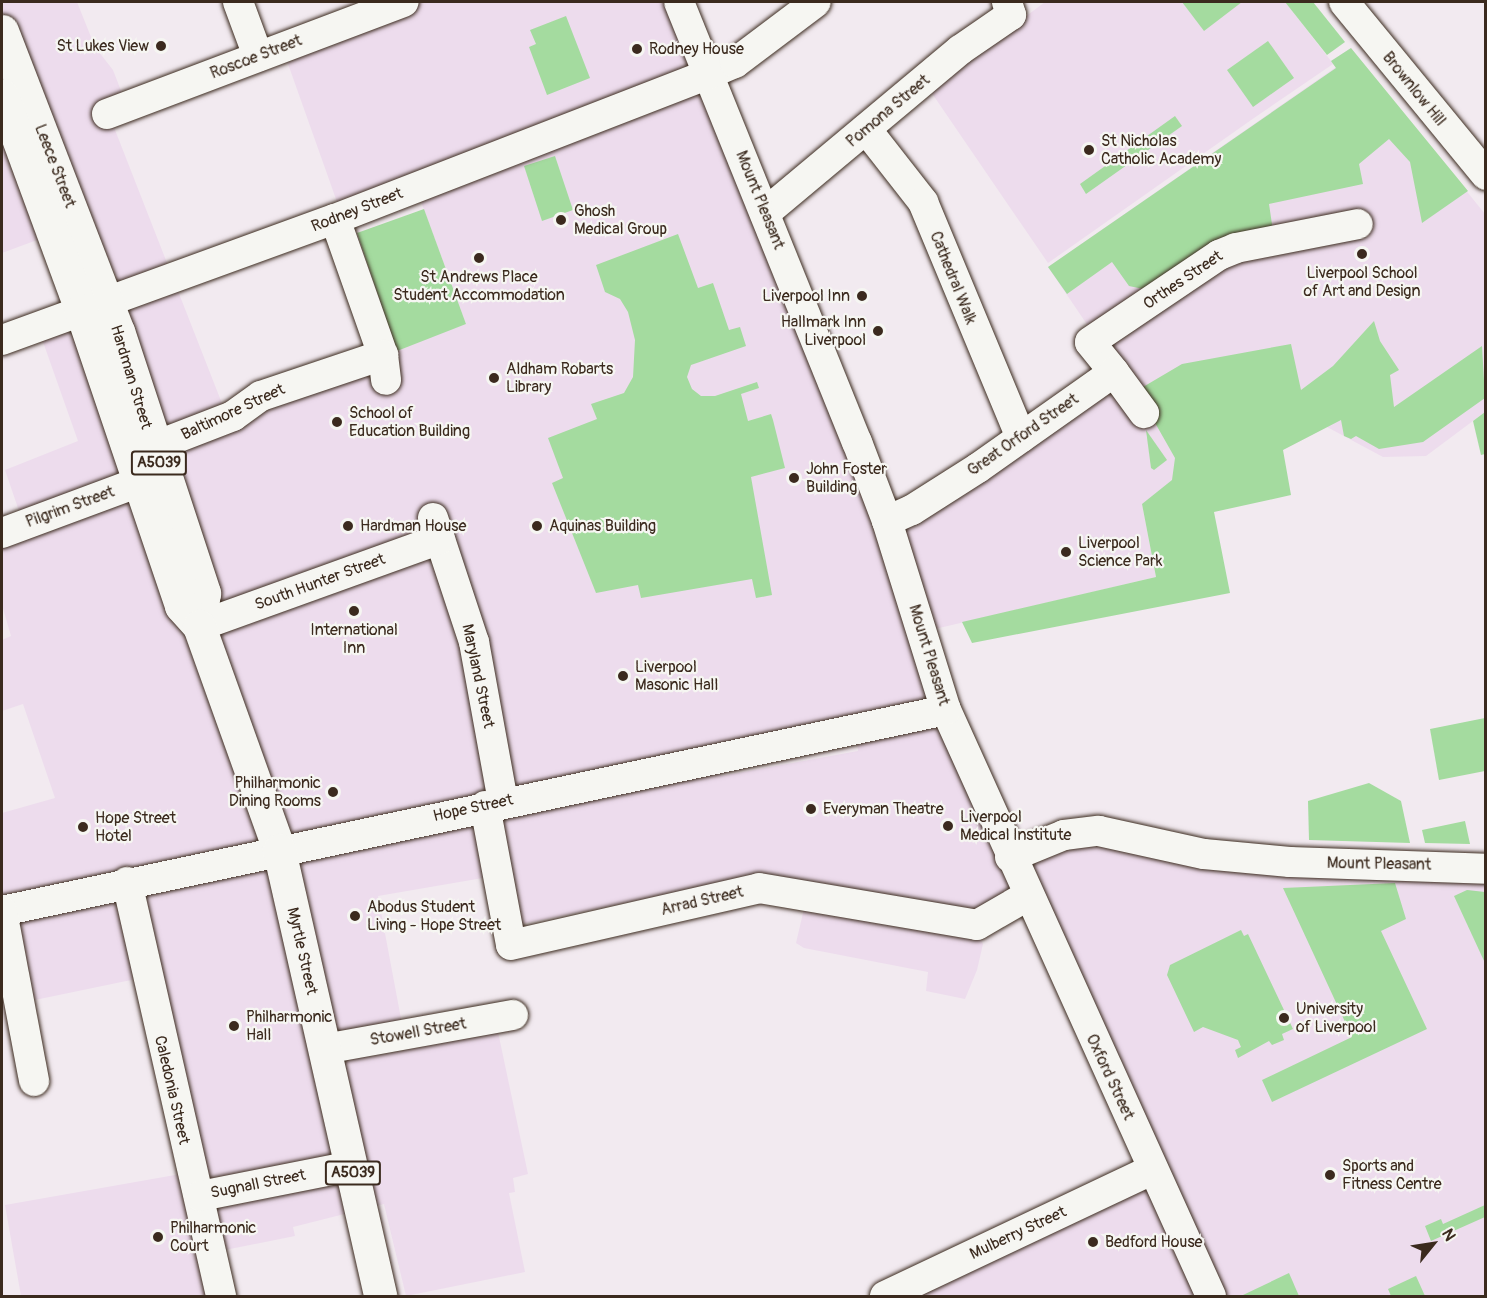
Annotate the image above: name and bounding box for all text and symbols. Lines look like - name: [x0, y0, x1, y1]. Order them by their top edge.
- street label: Roscoe Street: [208, 31, 304, 83]
- place label: St Lukes View: [56, 36, 149, 56]
- marker: St Lukes View: [154, 39, 168, 53]
- place label: Rodney House: [649, 39, 744, 59]
- marker: Rodney House: [630, 42, 644, 56]
- street label: Brownlow Hill: [1378, 48, 1450, 130]
- street label: Pomona Street: [842, 71, 934, 151]
- street label: Leece Street: [30, 122, 80, 210]
- place label: St Nicholas Catholic Academy: [1101, 131, 1221, 169]
- marker: St Nicholas Catholic Academy: [1082, 143, 1096, 157]
- street label: Mount Pleasant: [732, 148, 788, 252]
- street label: Rodney Street: [309, 184, 405, 236]
- place label: Ghosh Medical Group: [574, 201, 667, 239]
- marker: Ghosh Medical Group: [552, 211, 570, 229]
- street label: Cathedral Walk: [926, 229, 980, 327]
- street label: Orthes Street: [1140, 246, 1226, 314]
- marker: Liverpool School of Art and Design: [1355, 247, 1369, 261]
- marker: St Andrews Place Student Accommodation: [472, 251, 486, 265]
- place label: Liverpool School of Art and Design: [1304, 263, 1420, 301]
- place label: St Andrews Place Student Accommodation: [393, 267, 565, 305]
- place label: Liverpool Inn: [762, 286, 850, 306]
- marker: Liverpool Inn: [855, 289, 869, 303]
- place label: Hallmark Inn Liverpool: [781, 312, 866, 350]
- street label: Hardman Street: [106, 323, 156, 431]
- marker: Hallmark Inn Liverpool: [871, 324, 885, 338]
- place label: Aldham Robarts Library: [506, 359, 613, 397]
- marker: Aldham Robarts Library: [487, 371, 501, 385]
- street label: Baltimore Street: [178, 380, 288, 444]
- street label: Great Orford Street: [964, 390, 1082, 480]
- place label: School of Education Building: [349, 403, 470, 441]
- marker: School of Education Building: [330, 415, 344, 429]
- road number: A5039: [130, 451, 188, 475]
- place label: John Foster Building: [806, 459, 887, 497]
- marker: John Foster Building: [787, 471, 801, 485]
- street label: Pilgrim Street: [23, 482, 117, 532]
- place label: Hardman House: [360, 516, 466, 536]
- place label: Aquinas Building: [549, 516, 656, 536]
- marker: Hardman House: [341, 519, 355, 533]
- marker: Aquinas Building: [530, 519, 544, 533]
- place label: Liverpool Science Park: [1078, 533, 1162, 571]
- marker: Liverpool Science Park: [1059, 545, 1073, 559]
- street label: South Hunter Street: [252, 549, 388, 615]
- street label: Mount Pleasant: [905, 602, 953, 708]
- marker: International Inn: [347, 604, 361, 618]
- place label: International Inn: [310, 620, 398, 658]
- street label: Maryland Street: [458, 622, 498, 730]
- place label: Liverpool Masonic Hall: [635, 657, 718, 695]
- marker: Liverpool Masonic Hall: [616, 669, 630, 683]
- place label: Philharmonic Dining Rooms: [229, 773, 321, 811]
- marker: Philharmonic Dining Rooms: [326, 785, 340, 799]
- street label: Hope Street: [431, 790, 515, 826]
- place label: Everyman Theatre: [823, 799, 944, 819]
- marker: Everyman Theatre: [804, 802, 818, 816]
- place label: Liverpool Medical Institute: [960, 807, 1071, 845]
- place label: Hope Street Hotel: [95, 808, 176, 846]
- marker: Liverpool Medical Institute: [941, 819, 955, 833]
- marker: Hope Street Hotel: [76, 820, 90, 834]
- street label: Mount Pleasant: [1327, 853, 1431, 875]
- street label: Arrad Street: [659, 882, 745, 920]
- place label: Abodus Student Living - Hope Street: [367, 897, 501, 935]
- street label: Myrtle Street: [283, 905, 321, 997]
- marker: Abodus Student Living - Hope Street: [348, 909, 362, 923]
- place label: University of Liverpool: [1296, 999, 1376, 1037]
- place label: Philharmonic Hall: [246, 1007, 332, 1045]
- marker: University of Liverpool: [1277, 1011, 1291, 1025]
- street label: Stowell Street: [368, 1014, 468, 1050]
- marker: Philharmonic Hall: [227, 1019, 241, 1033]
- street label: Oxford Street: [1082, 1031, 1138, 1123]
- street label: Caledonia Street: [150, 1034, 194, 1146]
- place label: Sports and Fitness Centre: [1342, 1156, 1442, 1194]
- road number: A5039: [324, 1161, 382, 1185]
- street label: Sugnall Street: [209, 1165, 307, 1203]
- marker: Sports and Fitness Centre: [1323, 1168, 1337, 1182]
- street label: Mulberry Street: [967, 1202, 1069, 1264]
- north arrow: [1403, 1214, 1463, 1274]
- place label: Philharmonic Court: [170, 1218, 256, 1256]
- text: N: [1437, 1225, 1460, 1245]
- marker: Philharmonic Court: [151, 1230, 165, 1244]
- place label: Bedford House: [1105, 1232, 1202, 1252]
- marker: Bedford House: [1086, 1235, 1100, 1249]

